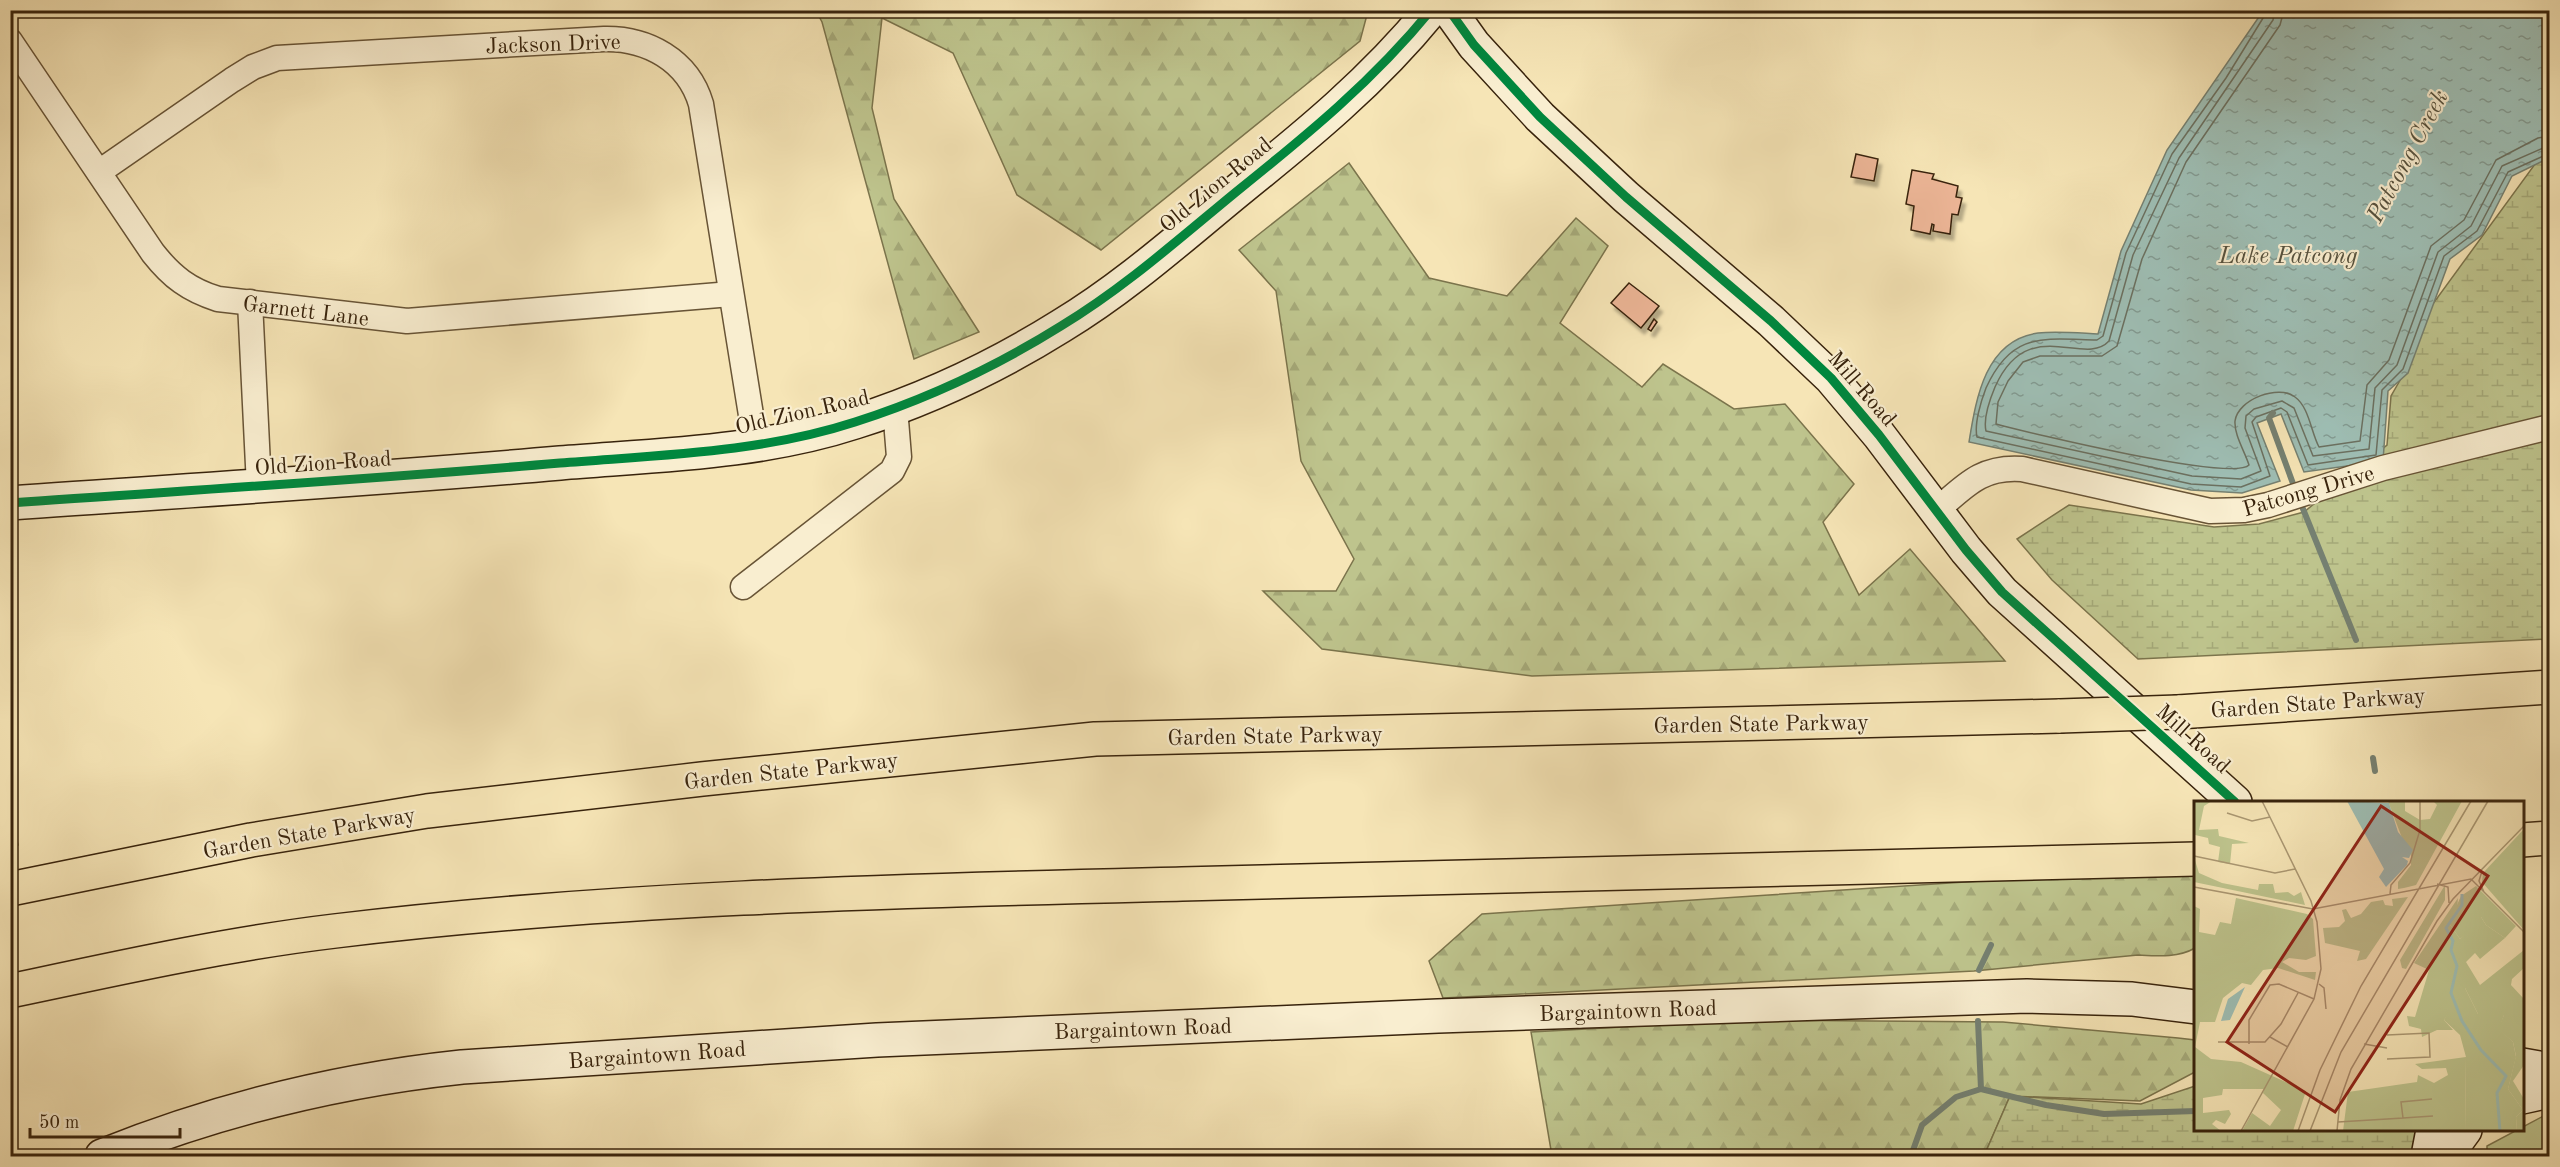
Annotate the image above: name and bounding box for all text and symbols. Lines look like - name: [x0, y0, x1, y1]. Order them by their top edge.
- street label: Jackson Drive: [485, 32, 621, 58]
- water label: Patcong Creek: [2363, 87, 2454, 228]
- street label: Old Zion Road: [1156, 134, 1277, 237]
- water label: Lake Patcong: [2217, 245, 2358, 269]
- street label: Garnett Lane: [241, 293, 370, 331]
- street label: Mill Road: [1823, 348, 1900, 431]
- street label: Old Zion Road: [733, 387, 872, 439]
- street label: Old Zion Road: [254, 448, 392, 480]
- street label: Patcong Drive: [2240, 463, 2377, 521]
- street label: Garden State Parkway: [2210, 685, 2427, 722]
- street label: Mill Road: [2151, 701, 2234, 778]
- street label: Garden State Parkway: [1653, 712, 1869, 738]
- street label: Garden State Parkway: [1167, 724, 1383, 750]
- street label: Garden State Parkway: [683, 750, 900, 794]
- inset map: [2194, 801, 2524, 1131]
- street label: Garden State Parkway: [201, 804, 418, 864]
- street label: Bargaintown Road: [1539, 998, 1717, 1026]
- street label: Bargaintown Road: [1054, 1016, 1232, 1044]
- street label: Bargaintown Road: [568, 1039, 747, 1073]
- scale bar: [30, 1101, 180, 1139]
- text: 50 m: [39, 1114, 79, 1132]

